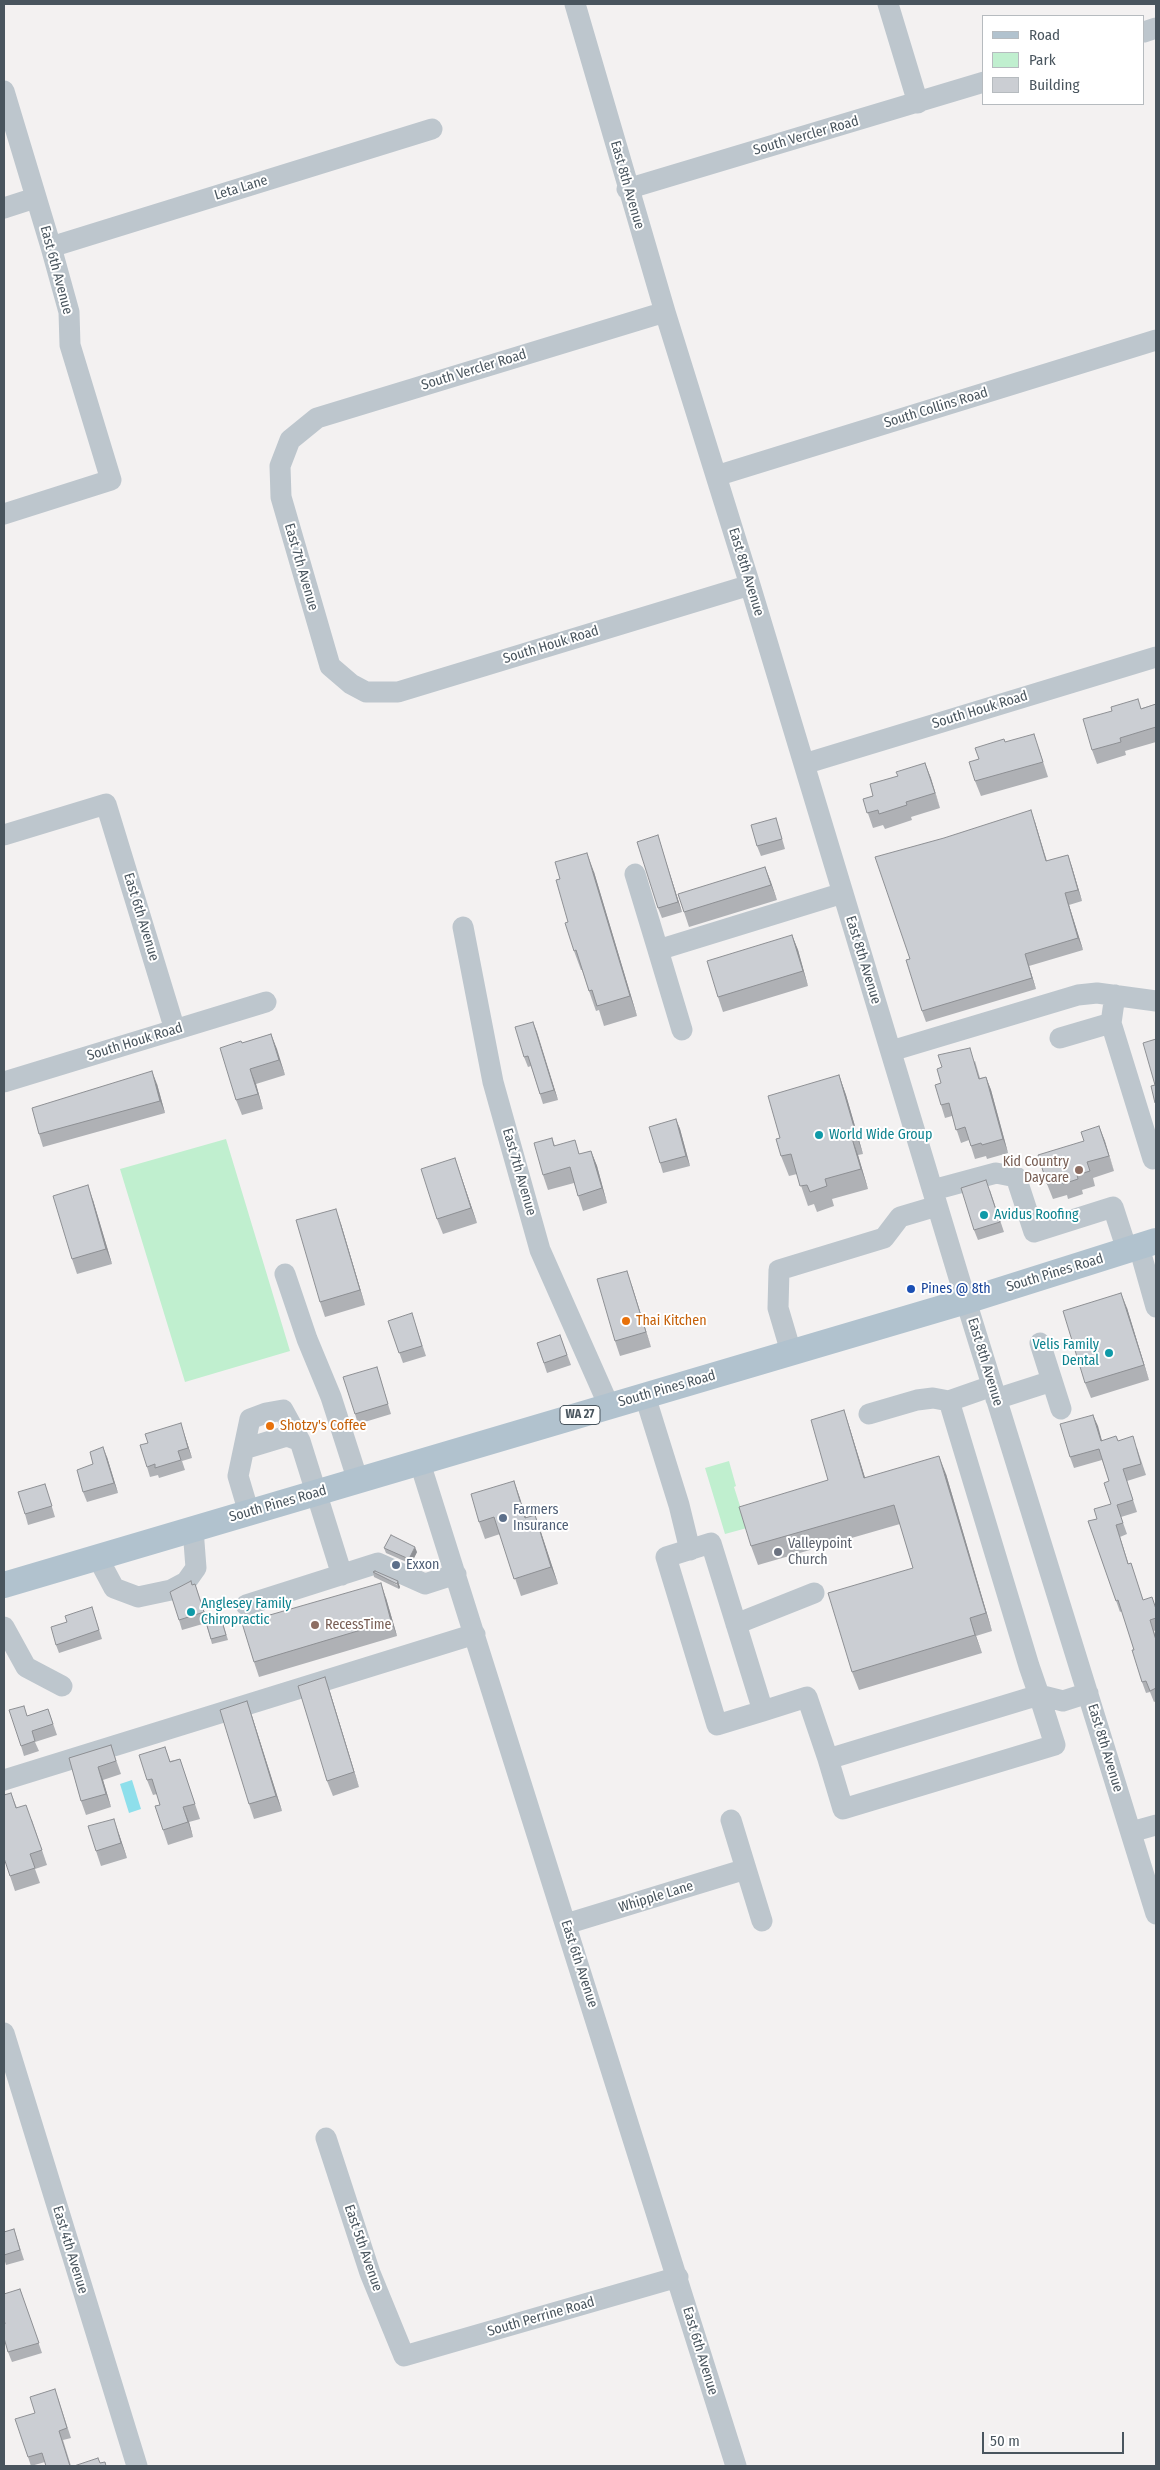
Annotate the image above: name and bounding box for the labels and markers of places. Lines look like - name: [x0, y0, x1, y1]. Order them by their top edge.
- place label: World Wide Group: [829, 1127, 932, 1143]
- marker: World Wide Group: [813, 1129, 825, 1141]
- place label: Kid Country Daycare: [1003, 1154, 1069, 1186]
- marker: Kid Country Daycare: [1073, 1164, 1085, 1176]
- place label: Avidus Roofing: [994, 1207, 1079, 1223]
- marker: Avidus Roofing: [978, 1209, 990, 1221]
- place label: Pines @ 8th: [921, 1281, 991, 1297]
- marker: Pines @ 8th: [905, 1283, 917, 1295]
- place label: Thai Kitchen: [636, 1313, 707, 1329]
- marker: Thai Kitchen: [620, 1315, 632, 1327]
- place label: Velis Family Dental: [1033, 1337, 1099, 1370]
- marker: Velis Family Dental: [1103, 1347, 1115, 1359]
- place label: Shotzy's Coffee: [280, 1418, 366, 1434]
- marker: Shotzy's Coffee: [264, 1420, 276, 1432]
- place label: Farmers Insurance: [513, 1502, 569, 1534]
- marker: Farmers Insurance: [497, 1512, 509, 1524]
- place label: Valleypoint Church: [788, 1536, 852, 1568]
- marker: Valleypoint Church: [772, 1546, 784, 1558]
- place label: Exxon: [406, 1557, 439, 1573]
- marker: Exxon: [390, 1559, 402, 1571]
- place label: Anglesey Family Chiropractic: [201, 1596, 291, 1628]
- marker: Anglesey Family Chiropractic: [185, 1606, 197, 1618]
- place label: RecessTime: [325, 1617, 391, 1633]
- marker: RecessTime: [309, 1619, 321, 1631]

